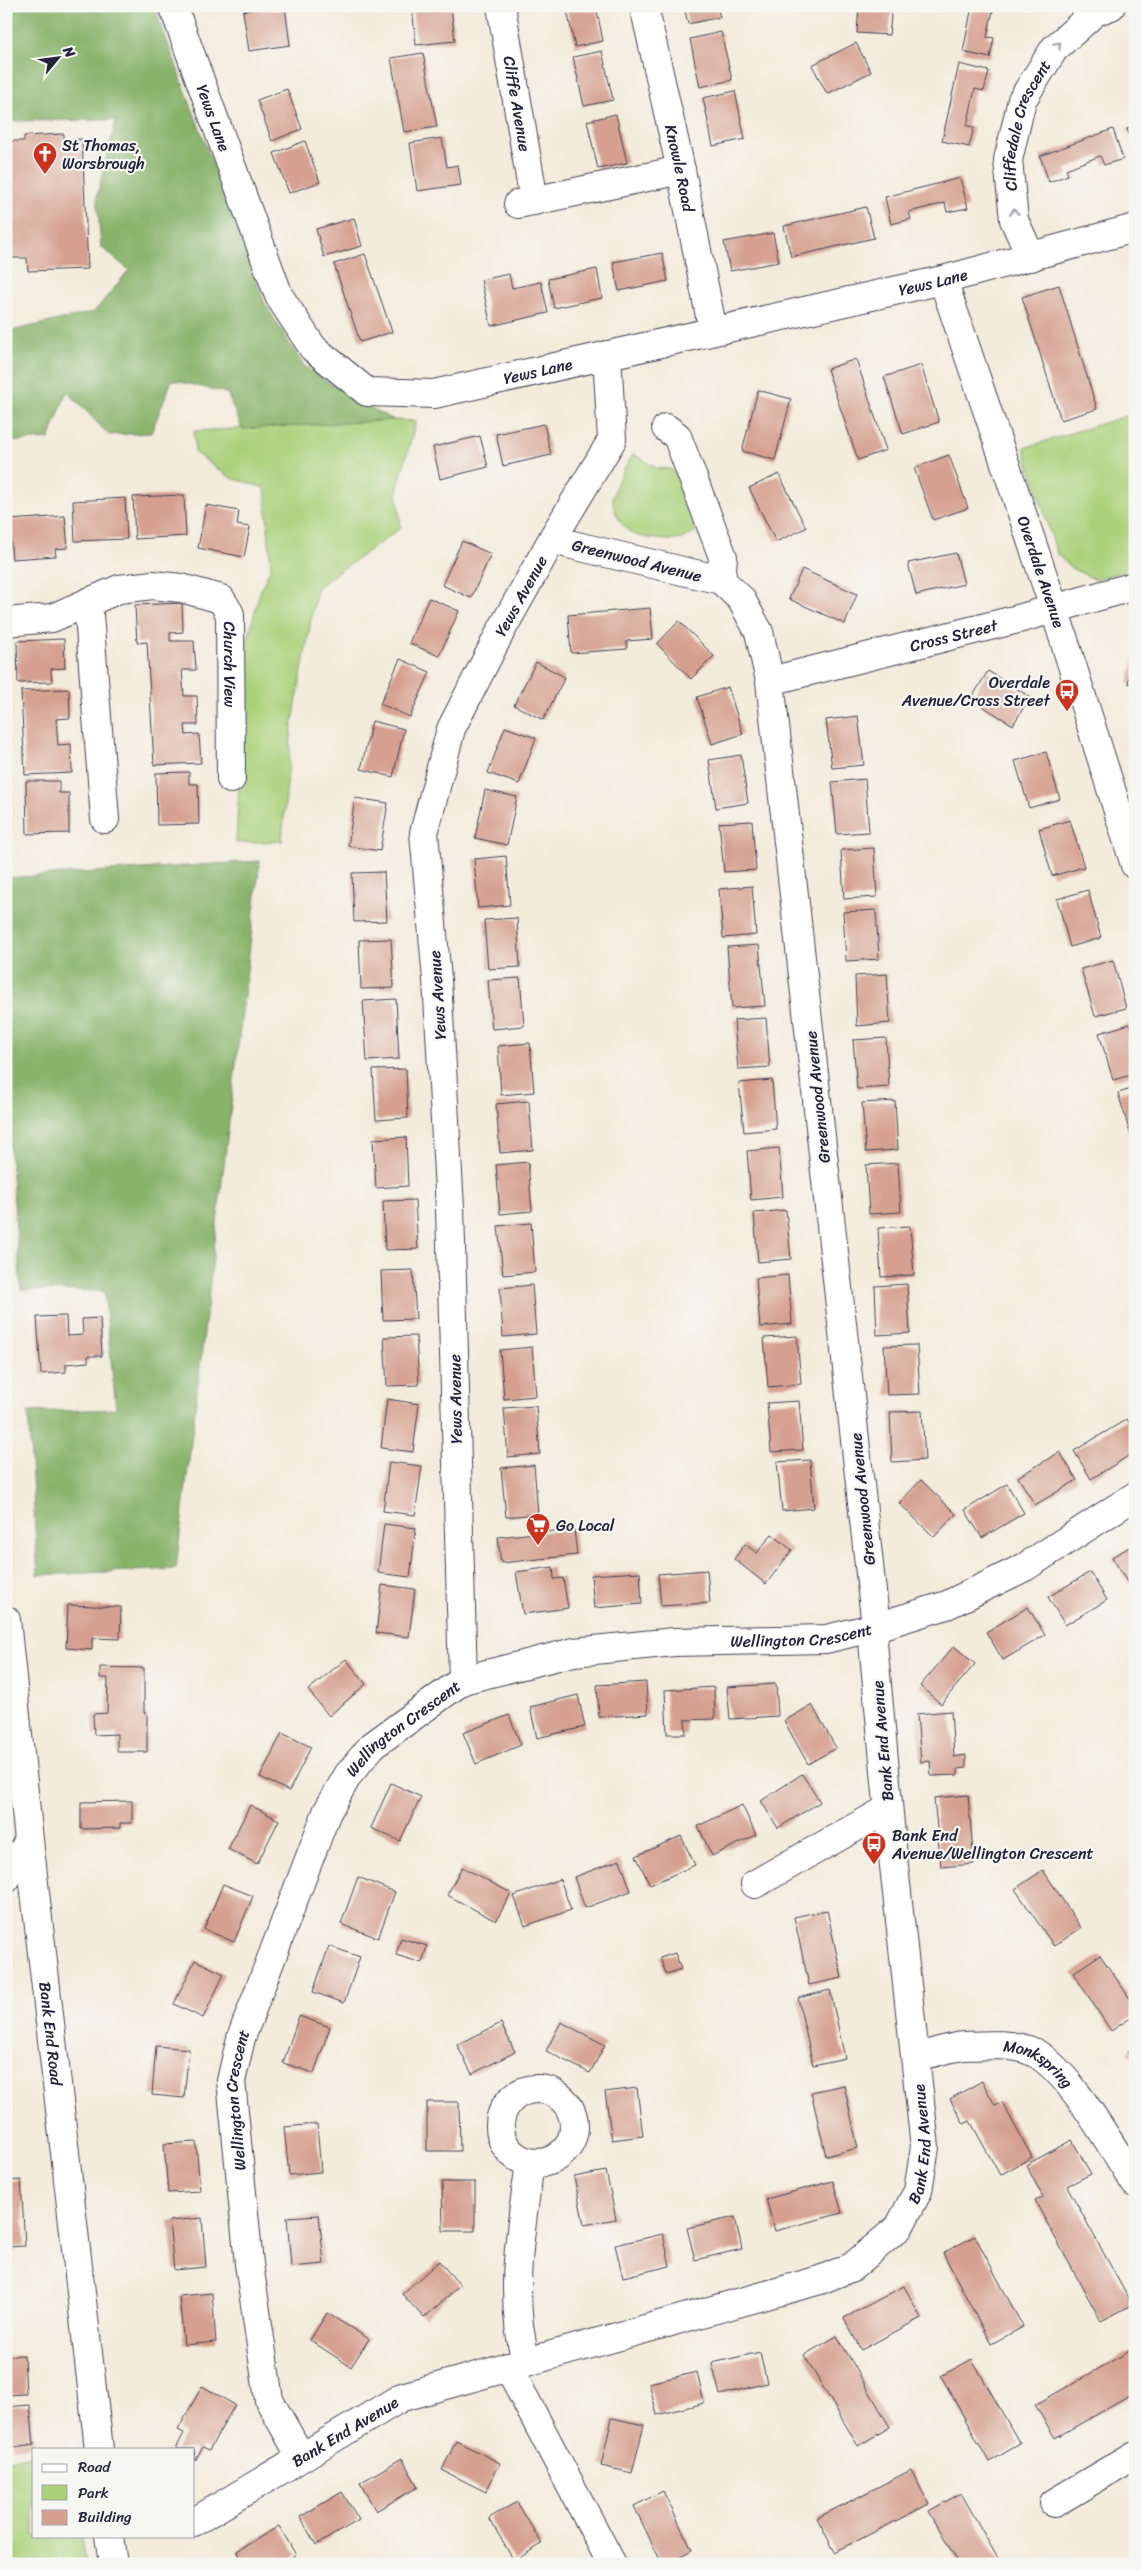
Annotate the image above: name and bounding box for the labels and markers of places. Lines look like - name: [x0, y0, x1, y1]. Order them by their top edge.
- place label: St Thomas, Worsbrough: [62, 131, 145, 178]
- church icon: St Thomas, Worsbrough: [32, 141, 58, 175]
- place label: Overdale Avenue/Cross Street: [901, 668, 1051, 715]
- bus stop icon: Overdale Avenue/Cross Street: [1054, 678, 1080, 712]
- place label: Go Local: [556, 1511, 615, 1540]
- supermarket icon: Go Local: [525, 1512, 551, 1546]
- place label: Bank End Avenue/Wellington Crescent: [891, 1821, 1094, 1868]
- bus stop icon: Bank End Avenue/Wellington Crescent: [861, 1831, 887, 1865]

